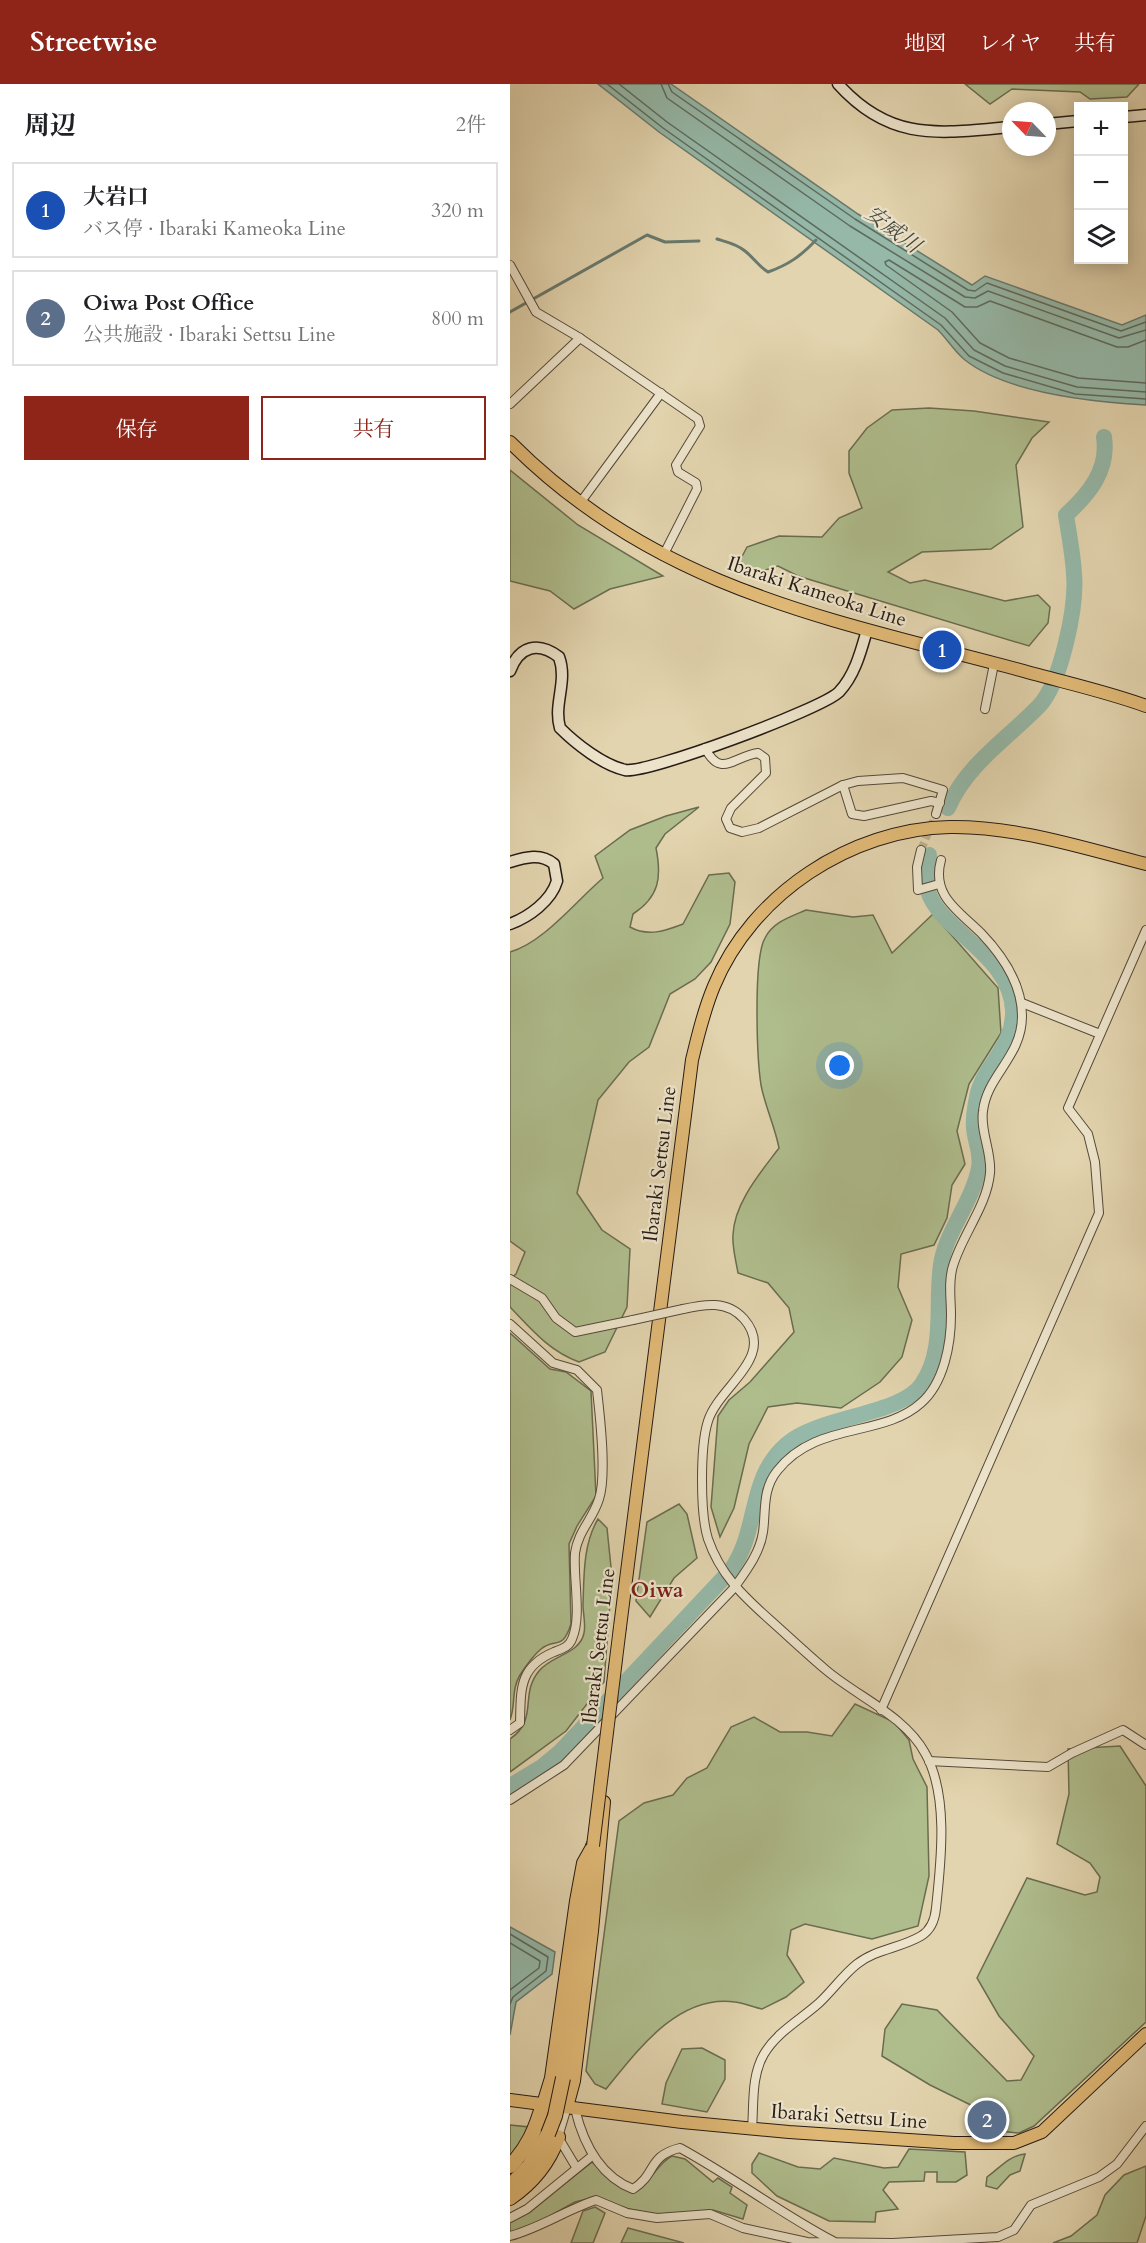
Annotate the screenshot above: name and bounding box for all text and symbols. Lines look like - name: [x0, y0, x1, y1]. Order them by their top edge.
- text: Streetwise: [30, 23, 158, 61]
- text: 地図: [904, 29, 946, 58]
- text: レイヤ: [979, 29, 1041, 58]
- text: 共有: [1074, 29, 1116, 58]
- north arrow: [1002, 102, 1056, 156]
- map controls: [1074, 102, 1128, 264]
- button: +: [1074, 102, 1128, 156]
- text: 周辺: [24, 108, 76, 143]
- text: 2件: [456, 111, 486, 138]
- button: −: [1074, 156, 1128, 210]
- text: 大岩口: [83, 182, 149, 212]
- text: 1: [40, 197, 51, 224]
- text: 320 m: [431, 197, 484, 224]
- water label: 安威川: [859, 199, 928, 261]
- button: layers: [1074, 210, 1128, 264]
- text: バス停 · Ibaraki Kameoka Line: [83, 215, 346, 242]
- text: Oiwa Post Office: [83, 288, 254, 318]
- text: 2: [40, 305, 51, 332]
- text: 800 m: [431, 305, 484, 332]
- text: 公共施設 · Ibaraki Settsu Line: [83, 321, 336, 348]
- button: 保存: [24, 396, 249, 460]
- button: 共有: [261, 396, 486, 460]
- street label: Ibaraki Kameoka Line: [724, 550, 910, 633]
- pin: 1: [922, 628, 962, 672]
- your location: [825, 1051, 854, 1080]
- street label: Ibaraki Settsu Line: [637, 1085, 682, 1244]
- street label: Ibaraki Settsu Line: [576, 1567, 621, 1726]
- district label: Oiwa: [631, 1576, 684, 1605]
- street label: Ibaraki Settsu Line: [770, 2098, 928, 2135]
- pin: 2: [968, 2098, 1006, 2142]

